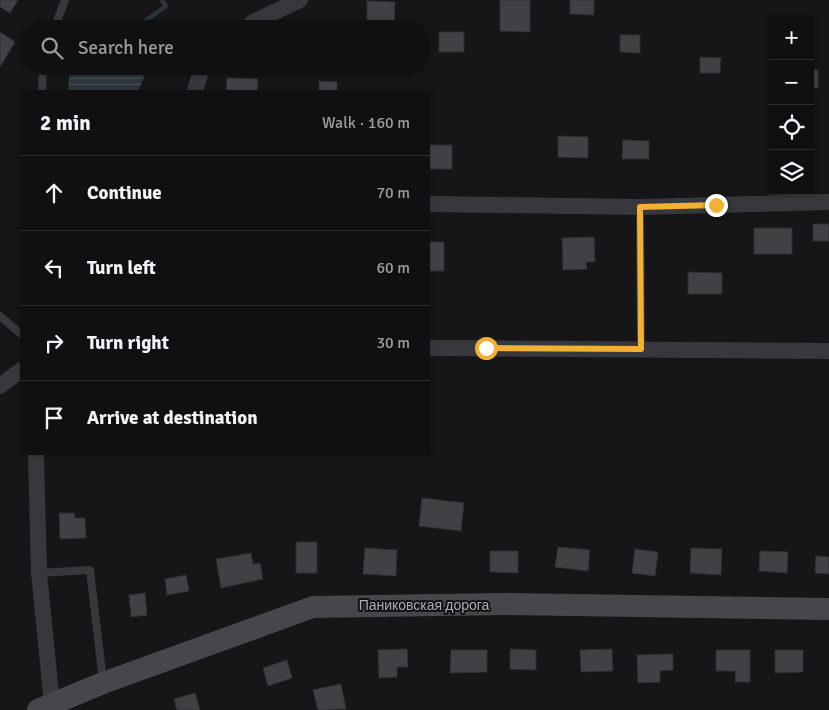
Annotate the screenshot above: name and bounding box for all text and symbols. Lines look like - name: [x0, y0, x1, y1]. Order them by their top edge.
- map controls: [769, 15, 814, 195]
- button: +: [769, 15, 814, 60]
- search box: [20, 20, 430, 75]
- icon: search: [38, 34, 66, 62]
- text: Search here: [78, 36, 174, 60]
- button: −: [769, 60, 814, 105]
- button: locate: [769, 105, 814, 150]
- text: 2 min: [40, 110, 91, 136]
- text: Walk · 160 m: [322, 113, 410, 133]
- button: layers: [769, 150, 814, 195]
- icon: ahead: [40, 179, 68, 207]
- text: Continue: [87, 181, 162, 205]
- text: 70 m: [376, 183, 410, 203]
- route end: [705, 194, 728, 217]
- icon: left: [40, 254, 68, 282]
- text: Turn left: [87, 256, 156, 280]
- text: 60 m: [376, 258, 410, 278]
- icon: right: [40, 329, 68, 357]
- text: Turn right: [87, 331, 169, 355]
- text: 30 m: [376, 333, 410, 353]
- route start: [475, 337, 498, 360]
- icon: arrive: [40, 404, 68, 432]
- text: Arrive at destination: [87, 406, 258, 430]
- street label: Паниковская дорога: [359, 597, 490, 614]

